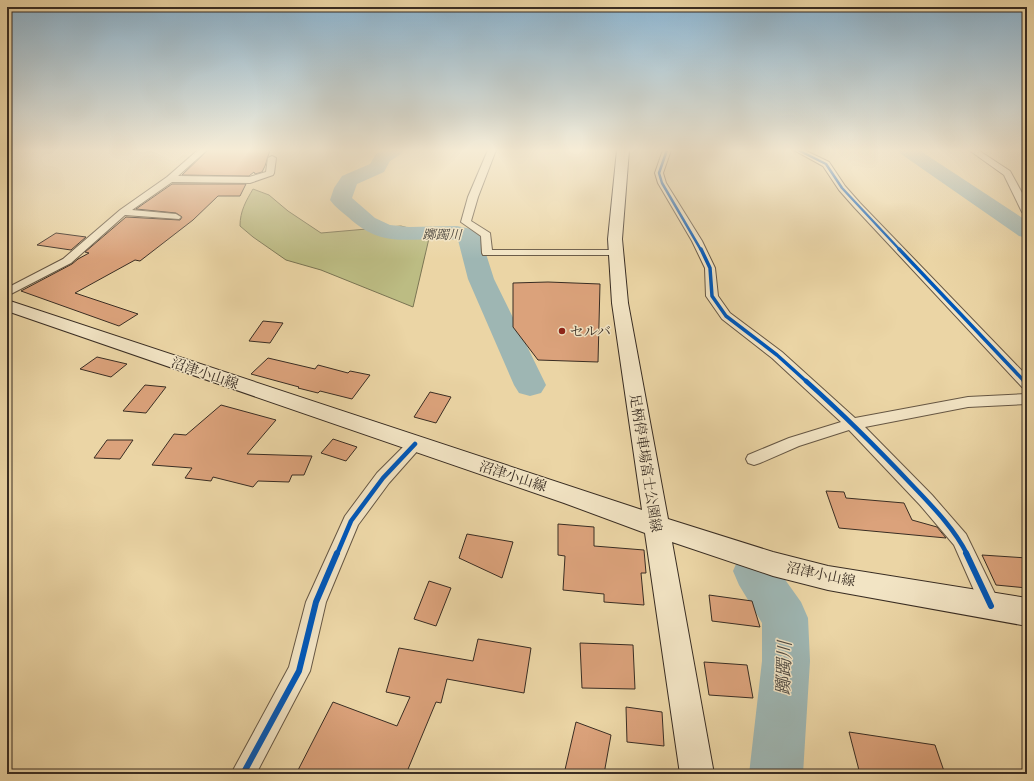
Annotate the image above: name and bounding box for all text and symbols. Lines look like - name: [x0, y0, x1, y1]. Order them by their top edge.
- water label: 躑躅川: [422, 227, 464, 243]
- place label: セルバ: [570, 323, 611, 341]
- marker: セルバ: [557, 326, 567, 336]
- street label: 沼津小山線: [169, 354, 241, 394]
- street label: 足柄停車場富士公園線: [625, 393, 665, 534]
- street label: 沼津小山線: [477, 458, 549, 496]
- street label: 沼津小山線: [785, 559, 857, 591]
- water label: 躑躅川: [772, 639, 797, 695]

